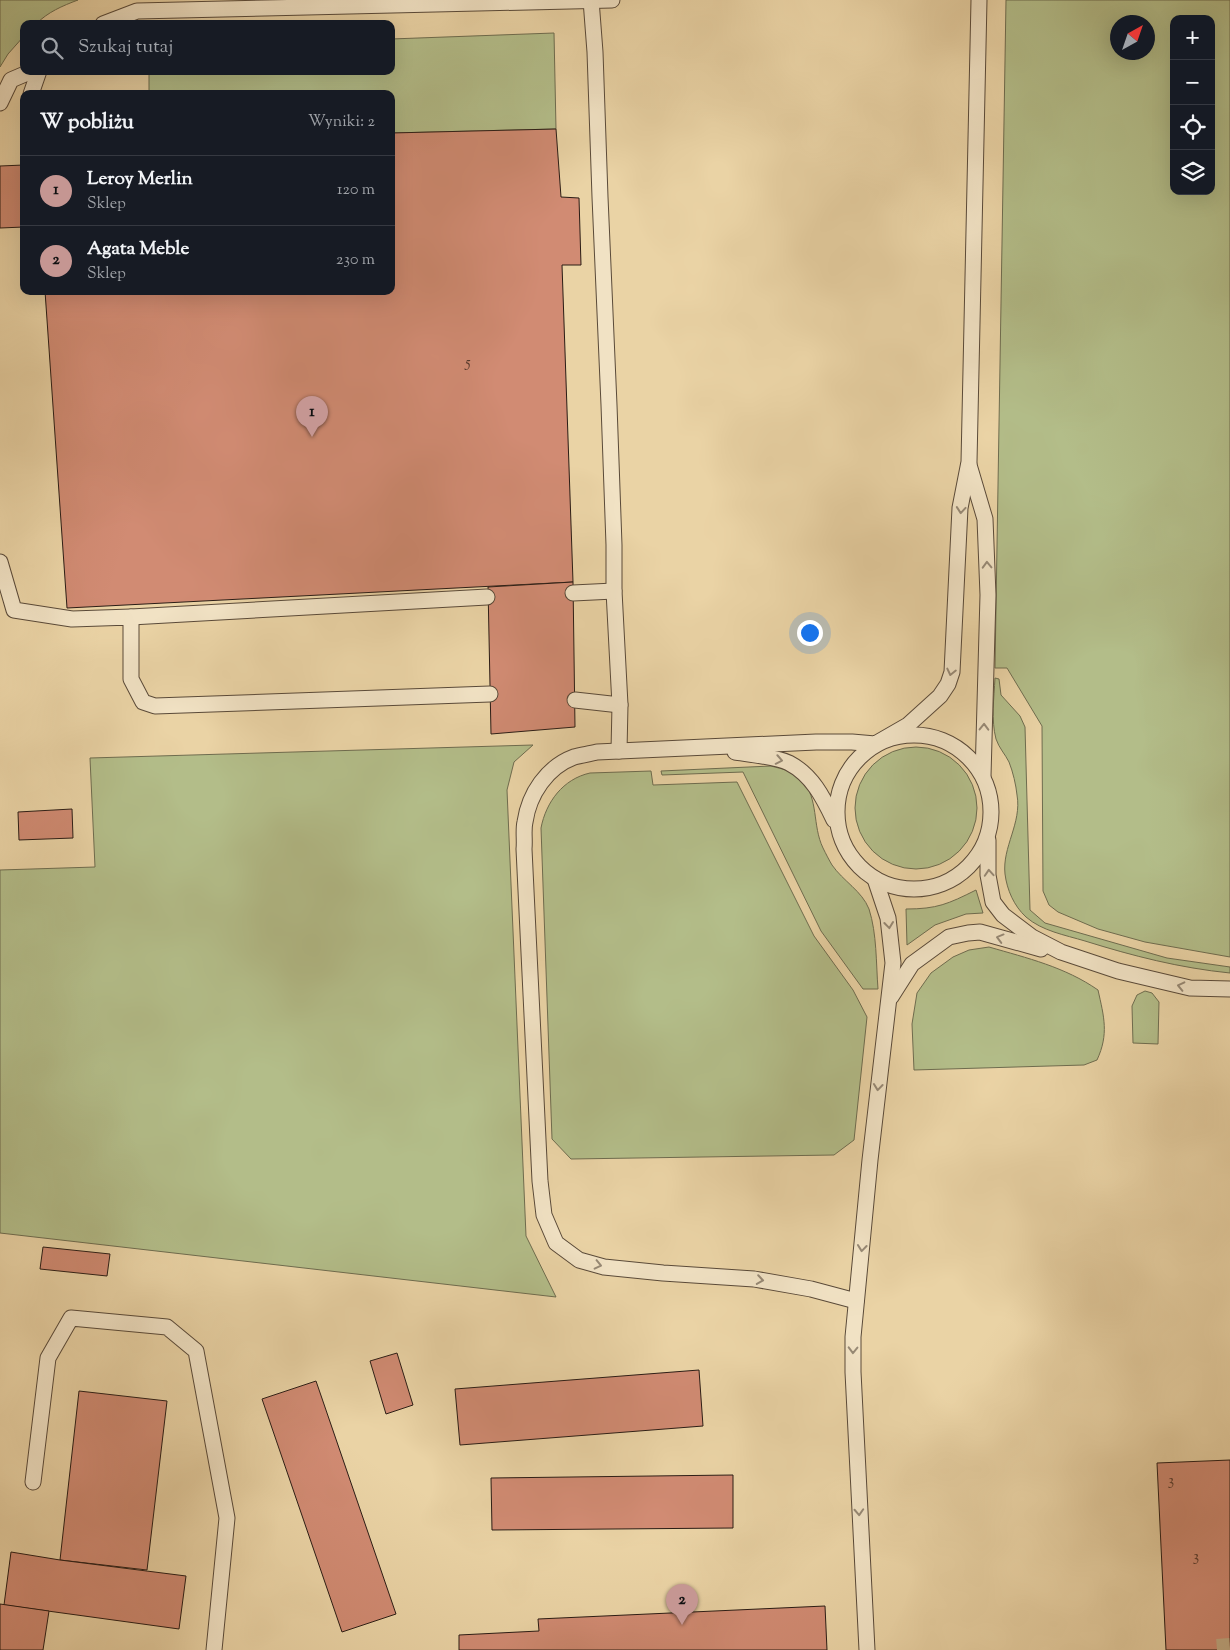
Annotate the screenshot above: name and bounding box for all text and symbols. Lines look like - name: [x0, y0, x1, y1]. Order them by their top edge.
- north arrow: [1110, 15, 1155, 60]
- map controls: [1170, 15, 1215, 195]
- button: +: [1170, 15, 1215, 60]
- search box: [20, 20, 395, 75]
- icon: search: [38, 34, 66, 62]
- text: Szukaj tutaj: [78, 34, 173, 61]
- button: −: [1170, 60, 1215, 105]
- button: locate: [1170, 105, 1215, 150]
- text: W pobliżu: [40, 108, 134, 138]
- text: Wyniki: 2: [308, 111, 375, 134]
- button: layers: [1170, 150, 1215, 195]
- text: Leroy Merlin: [87, 166, 193, 193]
- text: 1: [53, 179, 59, 202]
- text: 120 m: [337, 179, 375, 202]
- text: Sklep: [87, 193, 126, 216]
- text: Agata Meble: [87, 236, 189, 263]
- text: 2: [52, 249, 60, 272]
- text: 230 m: [336, 249, 375, 272]
- text: Sklep: [87, 263, 126, 286]
- house number: 5: [464, 352, 471, 375]
- pin: 1: [296, 396, 328, 437]
- one-way arrow: [955, 507, 966, 515]
- one-way arrow: [982, 560, 992, 568]
- your location: [797, 620, 823, 646]
- one-way arrow: [946, 668, 957, 677]
- one-way arrow: [979, 723, 989, 730]
- one-way arrow: [775, 755, 783, 765]
- one-way arrow: [983, 869, 994, 877]
- one-way arrow: [883, 922, 894, 930]
- one-way arrow: [997, 933, 1005, 943]
- one-way arrow: [1177, 981, 1186, 992]
- one-way arrow: [873, 1083, 884, 1091]
- one-way arrow: [857, 1245, 868, 1253]
- one-way arrow: [594, 1259, 603, 1270]
- one-way arrow: [756, 1275, 764, 1285]
- one-way arrow: [848, 1346, 858, 1354]
- house number: 3: [1168, 1470, 1174, 1493]
- one-way arrow: [854, 1508, 865, 1516]
- house number: 3: [1193, 1546, 1199, 1569]
- pin: 2: [666, 1584, 698, 1625]

